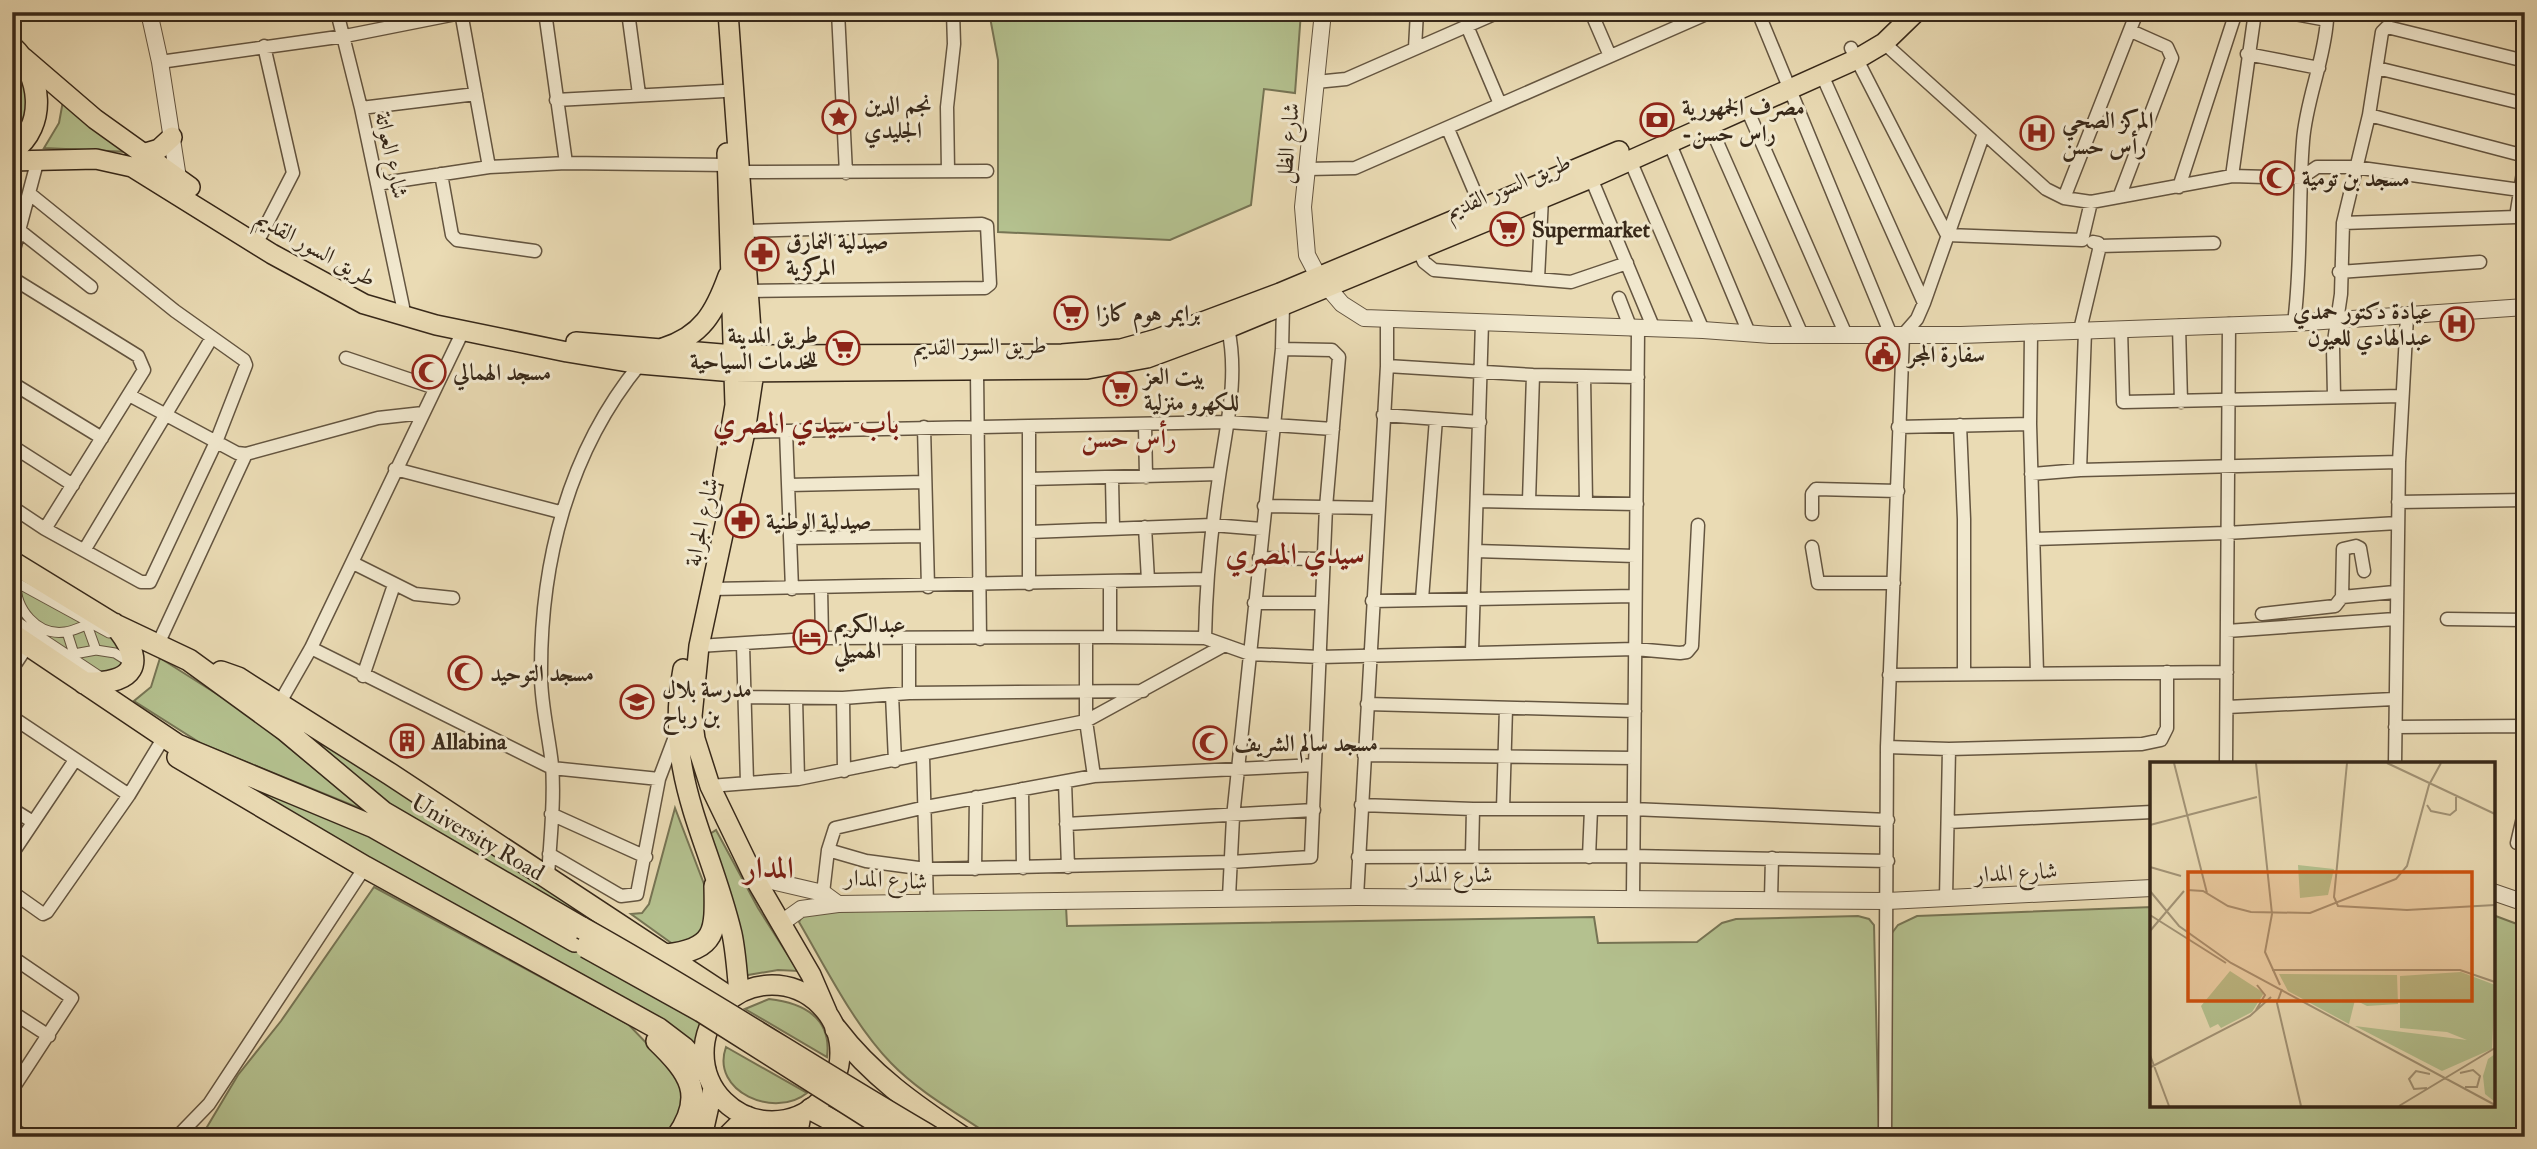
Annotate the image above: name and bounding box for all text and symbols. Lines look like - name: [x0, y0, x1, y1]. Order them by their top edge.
- place label: نجم الدين الجليدي: [864, 90, 932, 149]
- place label: مصرف الجمهورية -راس حسن: [1682, 93, 1805, 149]
- place icon: نجم الدين الجليدي: [820, 98, 858, 136]
- street label: شارع الظل: [1269, 101, 1311, 186]
- bank icon: مصرف الجمهورية -راس حسن: [1638, 101, 1676, 139]
- place label: المركز الصحي رأس حسن: [2062, 106, 2154, 162]
- street label: شارع العواتة: [363, 109, 415, 202]
- hospital icon: المركز الصحي رأس حسن: [2018, 114, 2056, 152]
- street label: طريق السور القديم: [1441, 147, 1577, 230]
- mosque icon: مسجد بن تومية: [2258, 159, 2296, 197]
- place label: مسجد بن تومية: [2302, 164, 2410, 193]
- street label: طريق السور القديم: [248, 203, 381, 298]
- supermarket icon: Supermarket: [1488, 210, 1526, 248]
- place label: Supermarket: [1532, 215, 1650, 245]
- place label: صيدلية النمارق المركزية: [786, 227, 889, 282]
- pharmacy icon: صيدلية النمارق المركزية: [743, 235, 781, 273]
- supermarket icon: برايمر هوم كازا: [1052, 294, 1090, 332]
- place label: عيادة دكتور حمدي عبدالهادي للعيون: [2293, 297, 2432, 356]
- place label: برايمر هوم كازا: [1096, 299, 1200, 334]
- hospital icon: عيادة دكتور حمدي عبدالهادي للعيون: [2438, 305, 2476, 343]
- place label: طريق المدينة للخدمات السياحية: [690, 321, 819, 376]
- supermarket icon: طريق المدينة للخدمات السياحية: [824, 329, 862, 367]
- street label: طريق السور القديم: [913, 331, 1047, 367]
- public building icon: سفارة المجر: [1864, 335, 1902, 373]
- place label: سفارة المجر: [1905, 340, 1985, 369]
- mosque icon: مسجد الهمالي: [410, 353, 448, 391]
- place label: مسجد الهمالي: [452, 358, 551, 391]
- place label: بيت العز للكهرو منزلية: [1141, 362, 1239, 417]
- supermarket icon: بيت العز للكهرو منزلية: [1101, 370, 1139, 408]
- district label: باب سيدي المصري: [713, 405, 899, 446]
- district label: رأس حسن: [1081, 420, 1177, 456]
- street label: شارع الجرابة: [678, 475, 730, 570]
- pharmacy icon: صيدلية الوطنية: [723, 502, 761, 540]
- place label: صيدلية الوطنية: [766, 507, 872, 536]
- district label: سيدي المصري: [1225, 536, 1365, 577]
- place label: عبدالكريم الهميلي: [833, 610, 905, 673]
- hotel icon: عبدالكريم الهميلي: [791, 618, 829, 656]
- mosque icon: مسجد التوحيد: [446, 654, 484, 692]
- place label: مسجد التوحيد: [490, 659, 594, 688]
- place label: مدرسة بلال بن رباح: [662, 675, 752, 736]
- school or university icon: مدرسة بلال بن رباح: [618, 683, 656, 721]
- building icon: Allabina: [388, 722, 426, 760]
- mosque icon: مسجد سالم الشريف: [1191, 724, 1229, 762]
- place label: Allabina: [431, 727, 508, 756]
- place label: مسجد سالم الشريف: [1234, 729, 1378, 763]
- inset map: [2150, 762, 2495, 1107]
- street label: University Road: [406, 788, 549, 887]
- district label: المدار: [741, 850, 794, 887]
- street label: شارع المدار: [1972, 856, 2058, 894]
- street label: شارع المدار: [1408, 860, 1492, 894]
- street label: شارع المدار: [842, 863, 928, 901]

